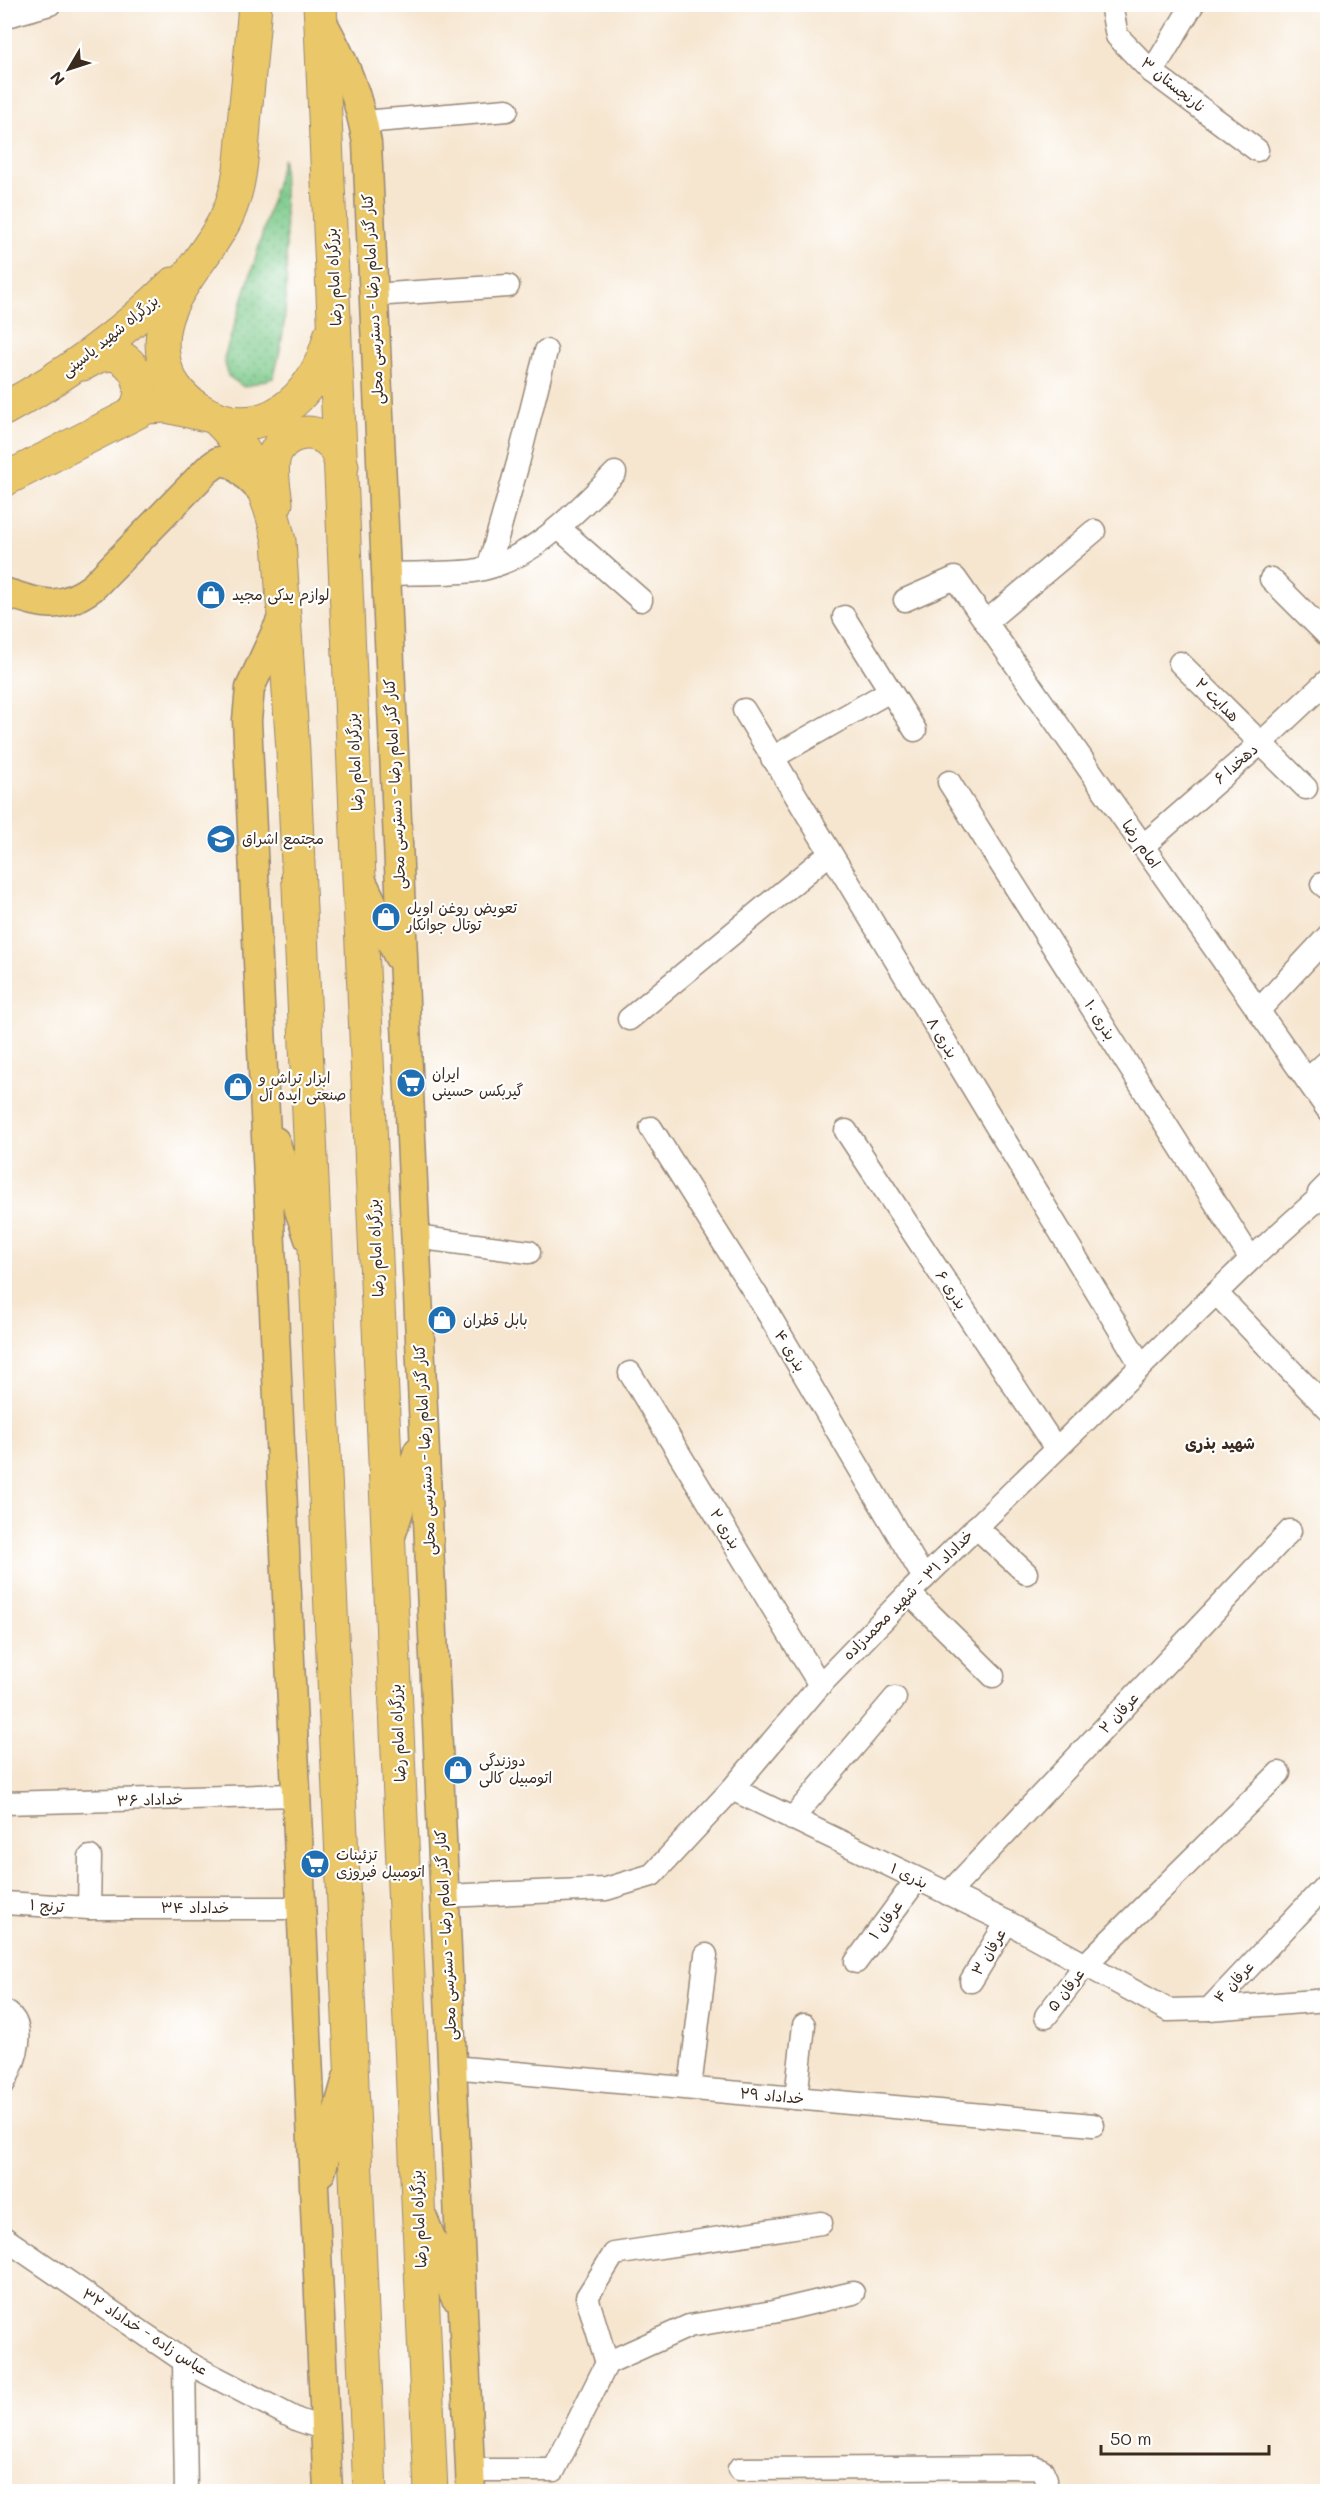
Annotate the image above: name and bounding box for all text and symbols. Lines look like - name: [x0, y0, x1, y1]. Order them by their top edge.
- north arrow: [39, 39, 99, 99]
- street label: نارنجستان ۳: [1137, 52, 1210, 116]
- text: N: [45, 67, 69, 90]
- street label: کنار گذر امام رضا - دسترسی محلی: [356, 193, 390, 405]
- street label: بزرگراه امام رضا: [320, 227, 348, 327]
- street label: بزرگراه شهید یاسینی: [56, 290, 163, 381]
- shop icon: لوازم یدکی مجید: [195, 579, 227, 611]
- place label: لوازم یدکی مجید: [232, 584, 329, 607]
- street label: هدایت ۲: [1191, 673, 1244, 726]
- street label: کنار گذر امام رضا - دسترسی محلی: [378, 678, 412, 890]
- street label: بزرگراه امام رضا: [341, 712, 369, 812]
- street label: دهخدا ۶: [1209, 739, 1262, 788]
- street label: امام رضا: [1116, 815, 1166, 873]
- school or university icon: مجتمع اشراق: [205, 823, 237, 855]
- place label: مجتمع اشراق: [242, 828, 324, 850]
- place label: تعویض روغن اویل توتال جوانکار: [406, 897, 518, 934]
- shop icon: تعویض روغن اویل توتال جوانکار: [370, 901, 402, 933]
- street label: بذری ۱۰: [1081, 995, 1121, 1044]
- street label: بذری ۸: [923, 1013, 963, 1062]
- place label: ایران گیربکس حسینی: [432, 1063, 523, 1101]
- place label: ابزار تراش و صنعتی ایده آل: [258, 1067, 346, 1105]
- supermarket icon: ایران گیربکس حسینی: [395, 1067, 427, 1099]
- shop icon: ابزار تراش و صنعتی ایده آل: [222, 1071, 254, 1103]
- street label: بزرگراه امام رضا: [362, 1198, 390, 1298]
- street label: بذری ۶: [932, 1266, 972, 1313]
- shop icon: بابل قطران: [426, 1304, 458, 1336]
- place label: بابل قطران: [463, 1309, 528, 1329]
- street label: بذری ۴: [771, 1326, 811, 1375]
- street label: کنار گذر امام رضا - دسترسی محلی: [408, 1344, 442, 1556]
- district label: شهید بذری: [1185, 1432, 1255, 1453]
- street label: بذری ۲: [706, 1504, 746, 1552]
- street label: خداداد ۳۱ - شهید محمدزاده: [838, 1525, 977, 1664]
- street label: بزرگراه امام رضا: [384, 1683, 412, 1783]
- street label: عرفان ۲: [1094, 1687, 1142, 1737]
- place label: دوزندگی اتومبیل کالی: [479, 1750, 552, 1788]
- shop icon: دوزندگی اتومبیل کالی: [442, 1754, 474, 1786]
- street label: خداداد ۳۶: [116, 1788, 183, 1810]
- street label: کنار گذر امام رضا - دسترسی محلی: [429, 1829, 463, 2041]
- place label: تزئینات اتومبیل فیروزی: [336, 1844, 425, 1881]
- supermarket icon: تزئینات اتومبیل فیروزی: [299, 1848, 331, 1880]
- street label: بذری ۱: [887, 1857, 931, 1893]
- street label: ترنج ۱: [29, 1894, 66, 1917]
- street label: عرفان ۱: [864, 1896, 907, 1943]
- street label: خداداد ۳۴: [161, 1897, 229, 1917]
- street label: عرفان ۳: [966, 1924, 1010, 1979]
- street label: عرفان ۴: [1209, 1956, 1258, 2007]
- street label: عرفان ۵: [1042, 1964, 1088, 2015]
- street label: خداداد ۲۹: [739, 2082, 805, 2108]
- street label: بزرگراه امام رضا: [405, 2169, 433, 2269]
- street label: عباس زاده - خداداد ۳۲: [79, 2283, 212, 2379]
- scale bar: [1101, 2418, 1269, 2456]
- text: 50 m: [1110, 2426, 1152, 2450]

